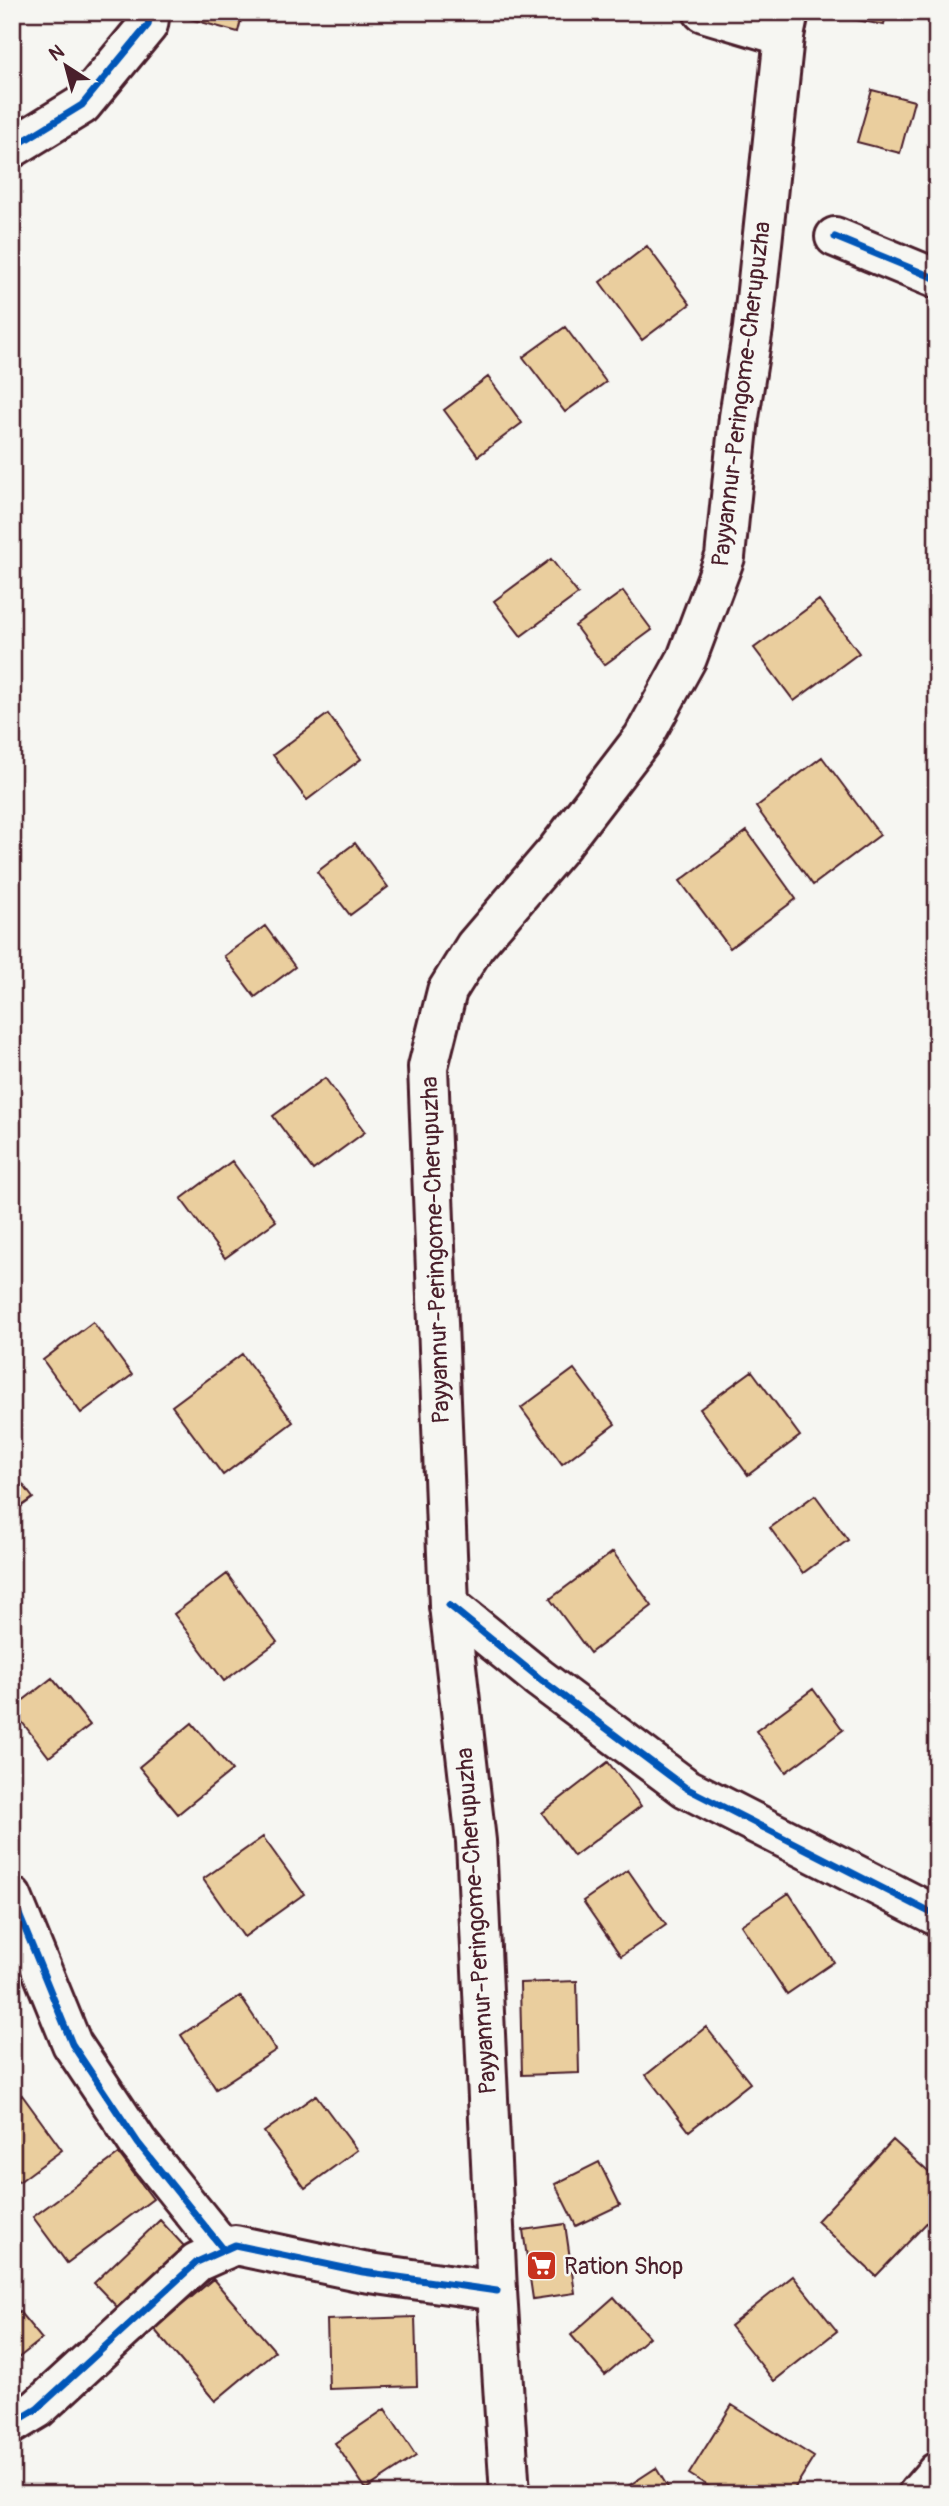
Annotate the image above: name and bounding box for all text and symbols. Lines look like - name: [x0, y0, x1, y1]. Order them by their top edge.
- north arrow: [32, 32, 102, 102]
- text: N: [44, 39, 69, 67]
- street label: Payyannur-Peringome-Cherupuzha: [706, 220, 777, 568]
- street label: Payyannur-Peringome-Cherupuzha: [415, 1076, 456, 1424]
- street label: Payyannur-Peringome-Cherupuzha: [450, 1747, 503, 2095]
- supermarket icon: Ration Shop: [524, 2249, 558, 2283]
- place label: Ration Shop: [564, 2252, 683, 2281]

